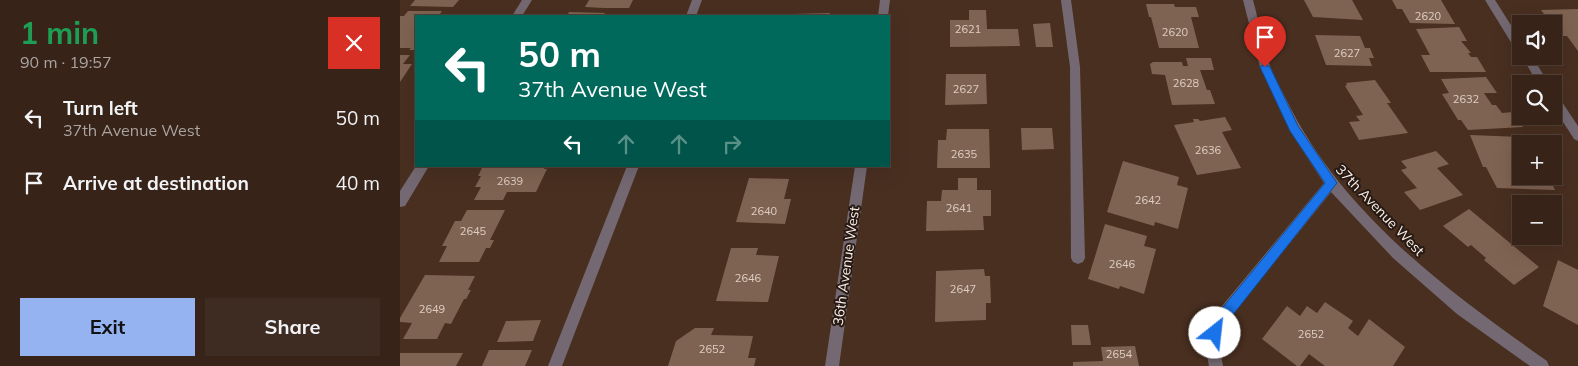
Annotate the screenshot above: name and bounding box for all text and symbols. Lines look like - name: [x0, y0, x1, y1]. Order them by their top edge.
- house number: 2620: [1415, 9, 1442, 23]
- text: 1 min: [20, 14, 99, 52]
- map controls: [1512, 15, 1562, 245]
- button: sound: [1512, 15, 1562, 65]
- pin: [1244, 16, 1286, 67]
- button: close: [328, 17, 380, 69]
- house number: 2621: [955, 22, 981, 36]
- icon: arrive: [1251, 23, 1279, 51]
- house number: 2620: [1162, 25, 1189, 39]
- text: 50 m: [518, 32, 601, 76]
- icon: left: [435, 35, 500, 100]
- house number: 2627: [1334, 46, 1360, 60]
- text: 90 m · 19:57: [20, 52, 112, 72]
- text: 37th Avenue West: [518, 75, 707, 103]
- button: search: [1512, 75, 1562, 125]
- house number: 2628: [1173, 76, 1200, 90]
- house number: 2627: [953, 82, 979, 96]
- house number: 2632: [1453, 92, 1480, 106]
- text: Turn left: [63, 96, 138, 120]
- icon: left: [20, 104, 48, 132]
- text: 50 m: [336, 106, 380, 130]
- text: 37th Avenue West: [63, 120, 200, 140]
- icon: left: [559, 130, 587, 158]
- icon: ahead: [612, 130, 640, 158]
- icon: ahead: [665, 130, 693, 158]
- icon: right: [718, 130, 746, 158]
- button: +: [1512, 135, 1562, 185]
- house number: 2636: [1195, 143, 1222, 157]
- house number: 2635: [951, 147, 978, 161]
- street label: 37th Avenue West: [1332, 161, 1428, 260]
- icon: arrive: [20, 169, 48, 197]
- text: Arrive at destination: [63, 171, 249, 195]
- text: 40 m: [336, 171, 380, 195]
- house number: 2639: [497, 174, 523, 188]
- house number: 2642: [1135, 193, 1162, 207]
- button: −: [1512, 195, 1562, 245]
- house number: 2641: [946, 201, 972, 215]
- house number: 2640: [751, 204, 778, 218]
- street label: 36th Avenue West: [829, 205, 863, 327]
- house number: 2645: [460, 224, 487, 238]
- house number: 2646: [1109, 257, 1136, 271]
- house number: 2646: [735, 271, 762, 285]
- house number: 2647: [950, 282, 976, 296]
- button: Exit: [20, 298, 195, 356]
- button: Share: [205, 298, 380, 356]
- house number: 2649: [419, 302, 445, 316]
- position arrow: [1188, 306, 1240, 358]
- house number: 2652: [1298, 327, 1325, 341]
- house number: 2652: [699, 342, 726, 356]
- house number: 2654: [1106, 347, 1133, 361]

